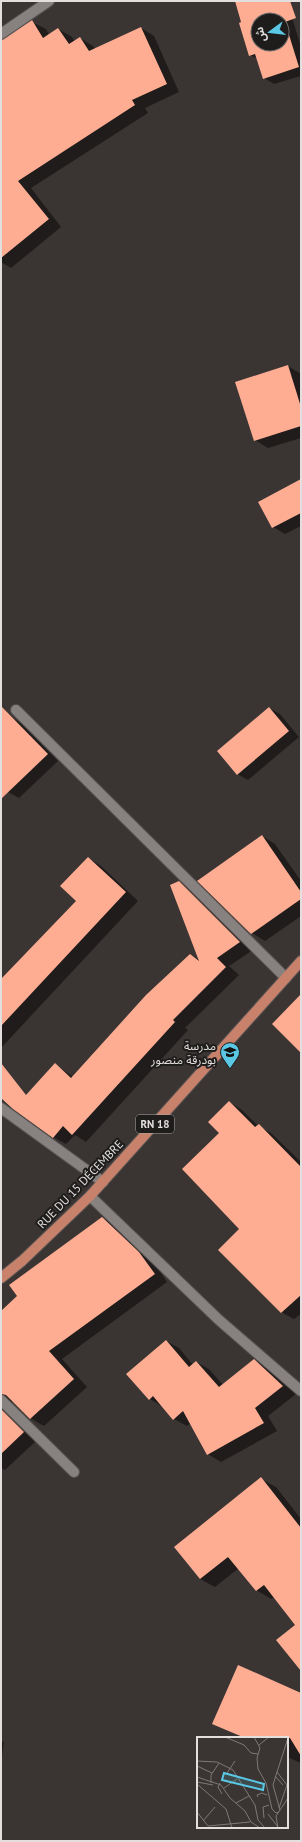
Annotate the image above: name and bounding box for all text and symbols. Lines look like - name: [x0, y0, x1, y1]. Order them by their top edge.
- north arrow: [250, 12, 290, 52]
- text: ش: [252, 25, 269, 44]
- place label: مدرسة بودرقة منصور: [150, 1038, 216, 1067]
- school or university icon: مدرسة بودرقة منصور: [219, 1041, 241, 1069]
- road number: RN 18: [136, 1115, 174, 1133]
- street label: RUE DU 15 DÉCEMBRE: [34, 1137, 126, 1231]
- inset map: [197, 1737, 288, 1828]

